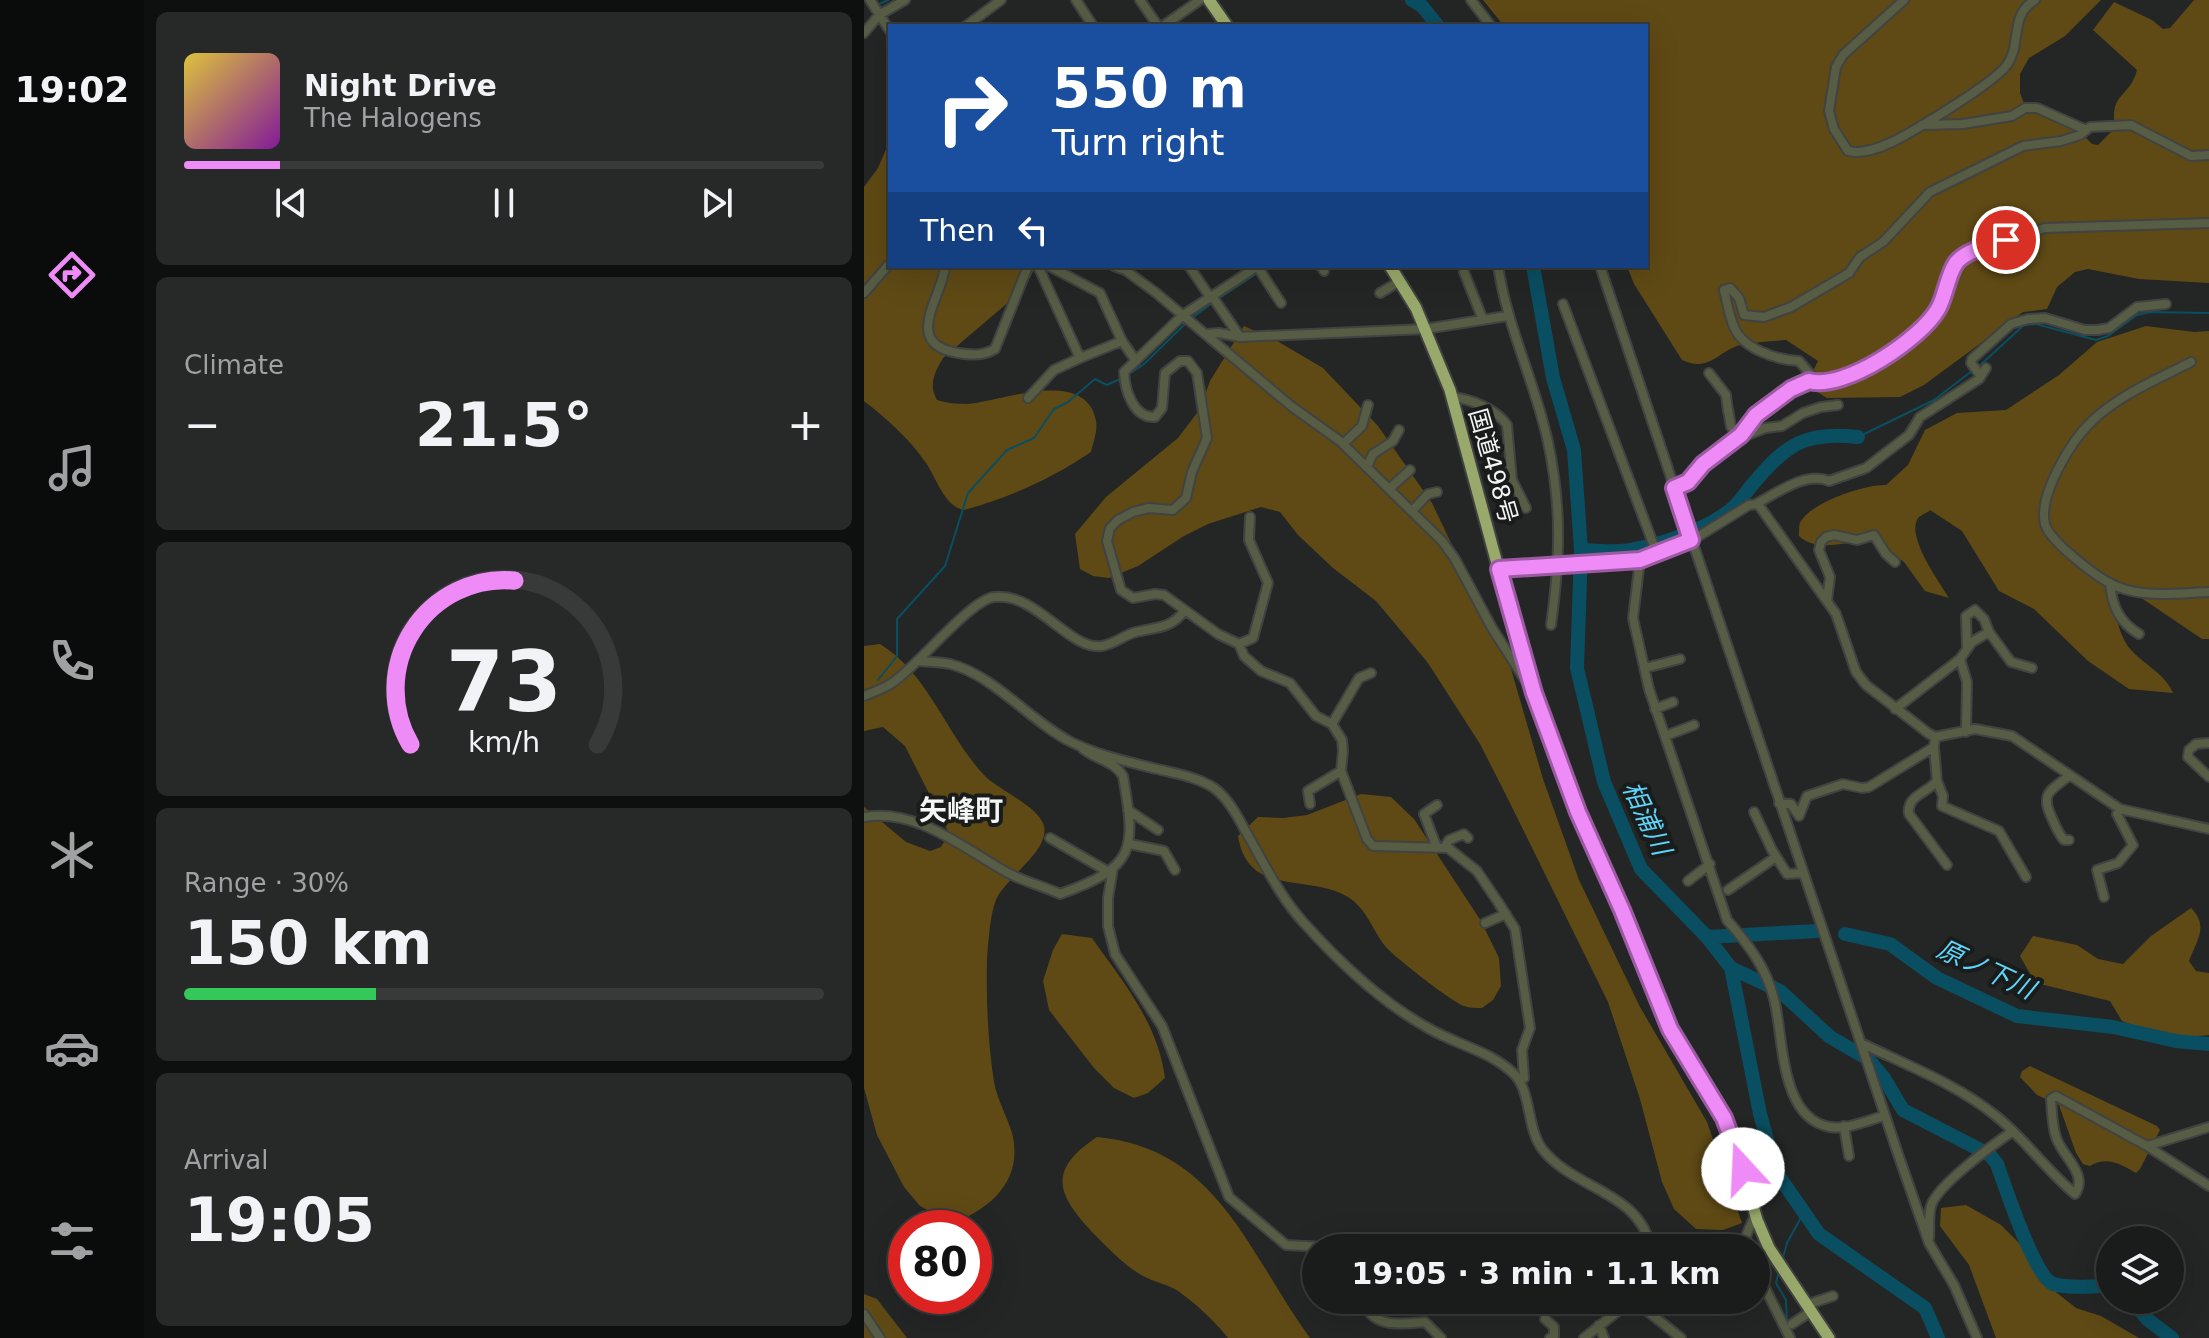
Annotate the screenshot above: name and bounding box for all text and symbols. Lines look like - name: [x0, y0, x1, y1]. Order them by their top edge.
- text: 550 m: [1052, 55, 1247, 120]
- icon: right: [920, 56, 1024, 160]
- text: Night Drive: [304, 68, 497, 103]
- text: 19:02: [15, 69, 129, 110]
- text: The Halogens: [304, 103, 482, 133]
- text: Turn right: [1052, 122, 1224, 163]
- icon: previous: [269, 181, 313, 225]
- icon: pause: [482, 181, 526, 225]
- icon: next: [695, 181, 739, 225]
- pin: [1972, 206, 2040, 274]
- icon: left: [1011, 208, 1055, 252]
- text: Then: [920, 213, 995, 248]
- icon: arrive: [1984, 218, 2028, 262]
- icon: directions: [44, 247, 100, 303]
- text: Climate: [184, 350, 284, 380]
- text: 21.5°: [415, 390, 593, 460]
- text: −: [184, 399, 221, 450]
- text: +: [787, 399, 824, 450]
- street label: 国道498号: [1463, 406, 1523, 526]
- icon: music: [44, 440, 100, 496]
- icon: phone: [44, 633, 100, 689]
- text: 73: [446, 634, 562, 731]
- text: km/h: [468, 725, 540, 759]
- water label: 相浦川: [1617, 776, 1678, 862]
- district label: 矢峰町: [919, 794, 1003, 827]
- icon: climate: [44, 827, 100, 883]
- text: Range · 30%: [184, 868, 349, 898]
- text: 150 km: [184, 908, 433, 978]
- water label: 原ノ下川: [1933, 933, 2042, 1006]
- icon: car: [44, 1020, 100, 1076]
- position arrow: [1701, 1127, 1785, 1211]
- text: Arrival: [184, 1145, 268, 1175]
- text: 19:05: [184, 1185, 375, 1255]
- speed limit sign: 80: [888, 1210, 992, 1314]
- icon: filters: [44, 1213, 100, 1269]
- map controls: [2096, 1226, 2184, 1314]
- button: layers: [2096, 1226, 2184, 1314]
- text: 19:05 · 3 min · 1.1 km: [1351, 1256, 1721, 1291]

